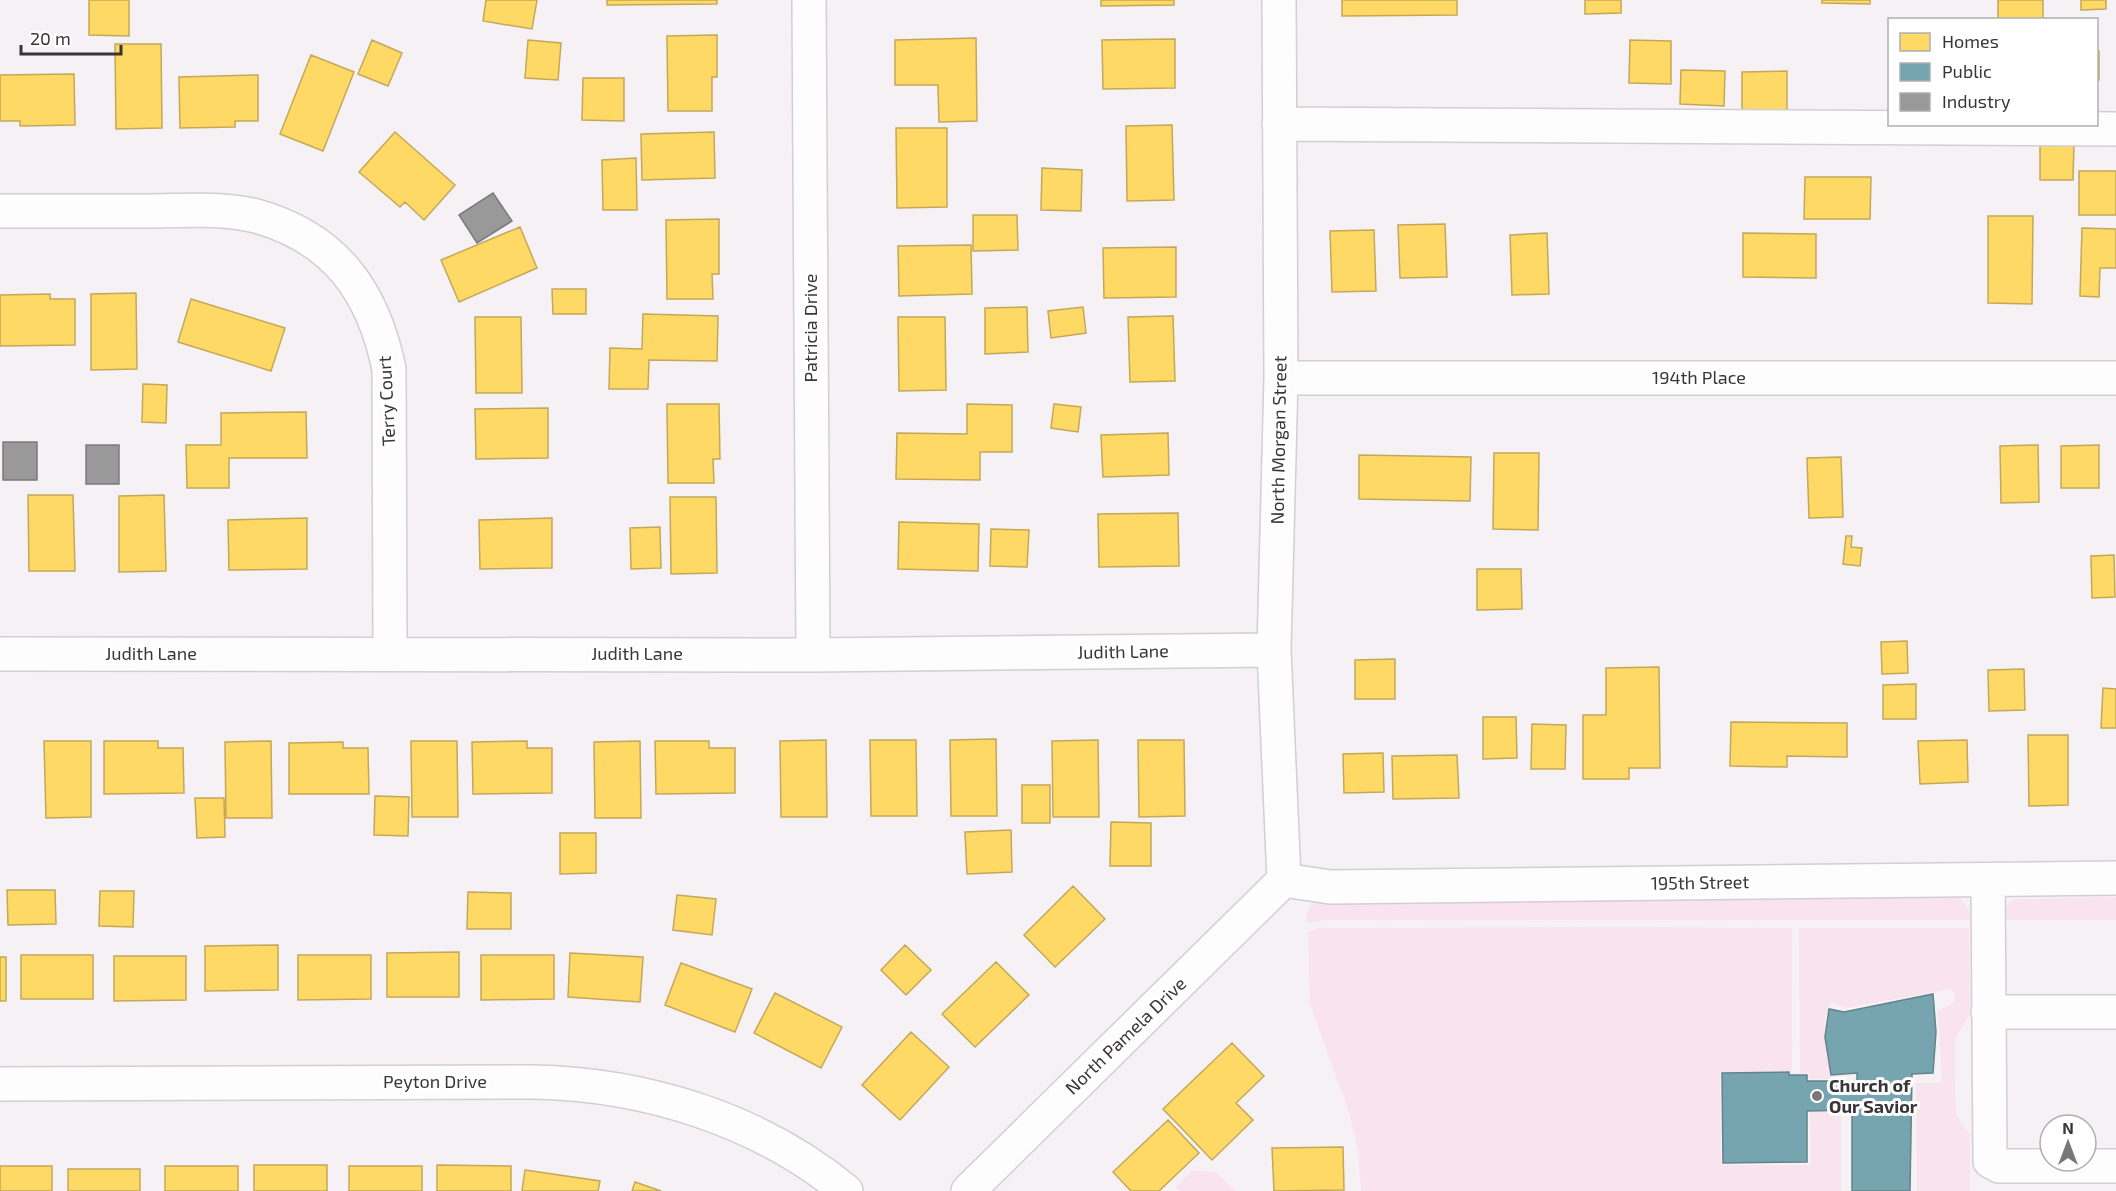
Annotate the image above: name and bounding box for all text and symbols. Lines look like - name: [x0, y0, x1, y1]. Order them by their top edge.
- scale bar: [21, 18, 122, 56]
- legend: [1888, 18, 2098, 126]
- text: 20 m: [30, 27, 71, 49]
- text: Homes: [1942, 30, 1999, 52]
- text: Public: [1942, 60, 1992, 82]
- text: Industry: [1942, 90, 2011, 112]
- street label: Patricia Drive: [799, 274, 821, 382]
- street label: Terry Court: [373, 355, 399, 447]
- street label: North Morgan Street: [1266, 355, 1290, 525]
- street label: 194th Place: [1652, 366, 1746, 388]
- street label: Judith Lane: [1077, 639, 1169, 663]
- street label: Judith Lane: [105, 642, 197, 664]
- street label: Judith Lane: [591, 642, 683, 664]
- street label: 195th Street: [1651, 870, 1750, 894]
- street label: North Pamela Drive: [1060, 972, 1190, 1099]
- street label: Peyton Drive: [383, 1070, 487, 1092]
- place label: Church of Our Savior: [1829, 1074, 1918, 1117]
- marker: Church of Our Savior: [1810, 1089, 1824, 1103]
- north arrow: [2038, 1113, 2098, 1173]
- text: N: [2062, 1118, 2074, 1137]

